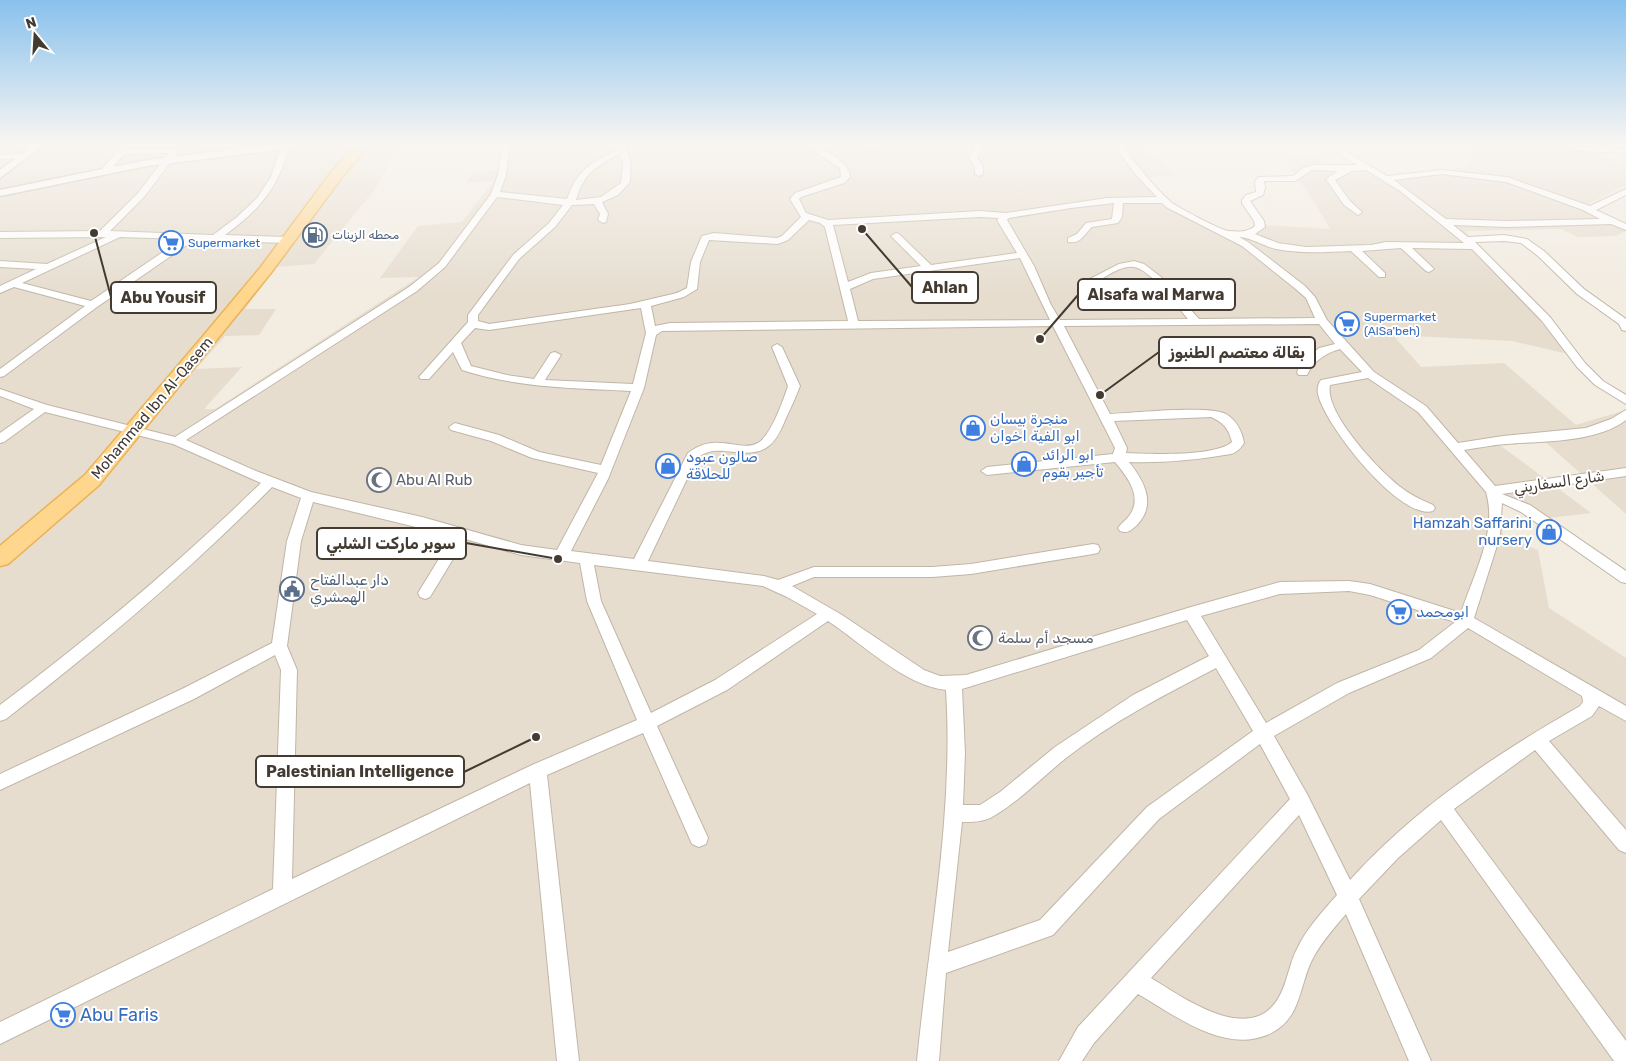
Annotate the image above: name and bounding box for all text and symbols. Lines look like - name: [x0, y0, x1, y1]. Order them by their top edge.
- north arrow: [10, 10, 60, 60]
- text: N: [24, 13, 39, 33]
- fuel station icon: محطه الزينات: [302, 222, 328, 248]
- place label: محطه الزينات: [332, 228, 399, 243]
- supermarket icon: Supermarket: [158, 230, 184, 256]
- place label: Supermarket: [188, 236, 261, 250]
- callout: Ahlan: [912, 272, 978, 303]
- text: Ahlan: [922, 278, 968, 297]
- callout: Alsafa wal Marwa: [1078, 279, 1235, 310]
- callout: Abu Yousif: [111, 282, 216, 313]
- text: Alsafa wal Marwa: [1088, 285, 1224, 304]
- text: Abu Yousif: [121, 288, 206, 307]
- place label: Supermarket (AlSa'beh): [1364, 310, 1437, 338]
- supermarket icon: Supermarket (AlSa'beh): [1334, 311, 1360, 337]
- street label: Mohammad Ibn Al-Qasem: [87, 333, 217, 483]
- callout: بقالة معتصم الطنبوز: [1159, 337, 1315, 368]
- text: بقالة معتصم الطنبوز: [1168, 343, 1305, 363]
- place label: منجرة بيسان ابو الفية اخوان: [990, 410, 1080, 445]
- shop icon: منجرة بيسان ابو الفية اخوان: [960, 415, 986, 441]
- place label: ابو الرائد تأجير بقوم: [1042, 446, 1104, 482]
- place label: صالون عبود للحلاقة: [686, 448, 758, 483]
- shop icon: ابو الرائد تأجير بقوم: [1011, 451, 1037, 477]
- shop icon: صالون عبود للحلاقة: [655, 453, 681, 479]
- mosque icon: Abu Al Rub: [366, 467, 392, 493]
- street label: شارع السفاريني: [1512, 467, 1606, 500]
- place label: Abu Al Rub: [396, 471, 473, 489]
- place label: Hamzah Saffarini nursery: [1413, 514, 1532, 549]
- shop icon: Hamzah Saffarini nursery: [1536, 519, 1562, 545]
- callout: سوبر ماركت الشلبي: [317, 528, 466, 559]
- text: سوبر ماركت الشلبي: [326, 534, 456, 556]
- place label: دار عبدالفتاح الهمشري: [310, 571, 389, 607]
- public building icon: دار عبدالفتاح الهمشري: [279, 576, 305, 602]
- supermarket icon: ابومحمد: [1386, 599, 1412, 625]
- place label: ابومحمد: [1416, 603, 1469, 621]
- mosque icon: مسجد أم سلمة: [967, 625, 993, 651]
- place label: مسجد أم سلمة: [998, 629, 1094, 648]
- callout: Palestinian Intelligence: [256, 756, 464, 787]
- text: Palestinian Intelligence: [266, 762, 454, 781]
- supermarket icon: Abu Faris: [50, 1002, 76, 1028]
- place label: Abu Faris: [80, 1004, 158, 1026]

